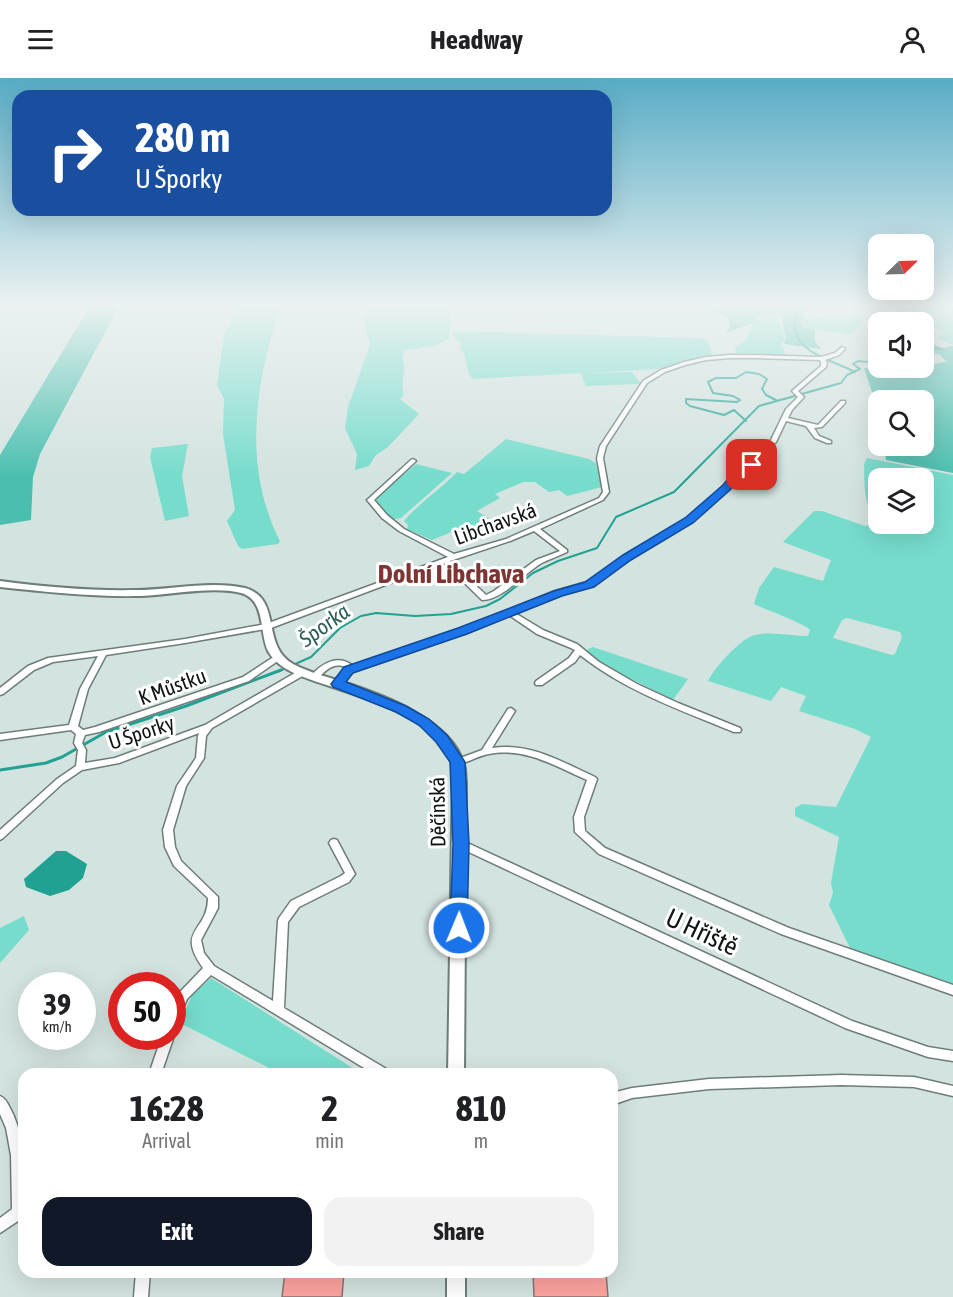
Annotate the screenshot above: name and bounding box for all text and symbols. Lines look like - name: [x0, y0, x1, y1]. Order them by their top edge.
- icon: menu: [24, 23, 57, 56]
- icon: person: [896, 23, 929, 56]
- text: Headway: [430, 24, 523, 55]
- text: 280 m: [135, 113, 230, 161]
- icon: right: [36, 114, 114, 192]
- text: U Šporky: [135, 163, 222, 194]
- north arrow: [868, 234, 934, 300]
- map controls: [868, 234, 934, 534]
- button: sound: [868, 312, 934, 378]
- button: search: [868, 390, 934, 456]
- pin: [726, 439, 777, 490]
- icon: arrive: [735, 448, 768, 481]
- button: layers: [868, 468, 934, 534]
- street label: Libchavská: [451, 497, 539, 549]
- district label: Dolní Libchava: [378, 558, 524, 589]
- water label: Šporka: [293, 598, 354, 653]
- street label: K Můstku: [135, 663, 209, 709]
- street label: U Šporky: [105, 710, 177, 754]
- street label: Děčínská: [424, 777, 450, 847]
- position arrow: [427, 896, 491, 960]
- street label: U Hřiště: [661, 902, 743, 962]
- speed limit sign: 50: [108, 972, 186, 1050]
- text: 39: [43, 987, 71, 1021]
- text: km/h: [42, 1018, 72, 1035]
- text: 16:28: [130, 1087, 204, 1129]
- text: 2: [321, 1087, 338, 1129]
- text: 810: [456, 1087, 506, 1129]
- text: Arrival: [142, 1129, 191, 1152]
- text: min: [315, 1129, 344, 1152]
- text: m: [474, 1129, 488, 1152]
- button: Exit: [42, 1197, 312, 1266]
- button: Share: [324, 1197, 594, 1266]

